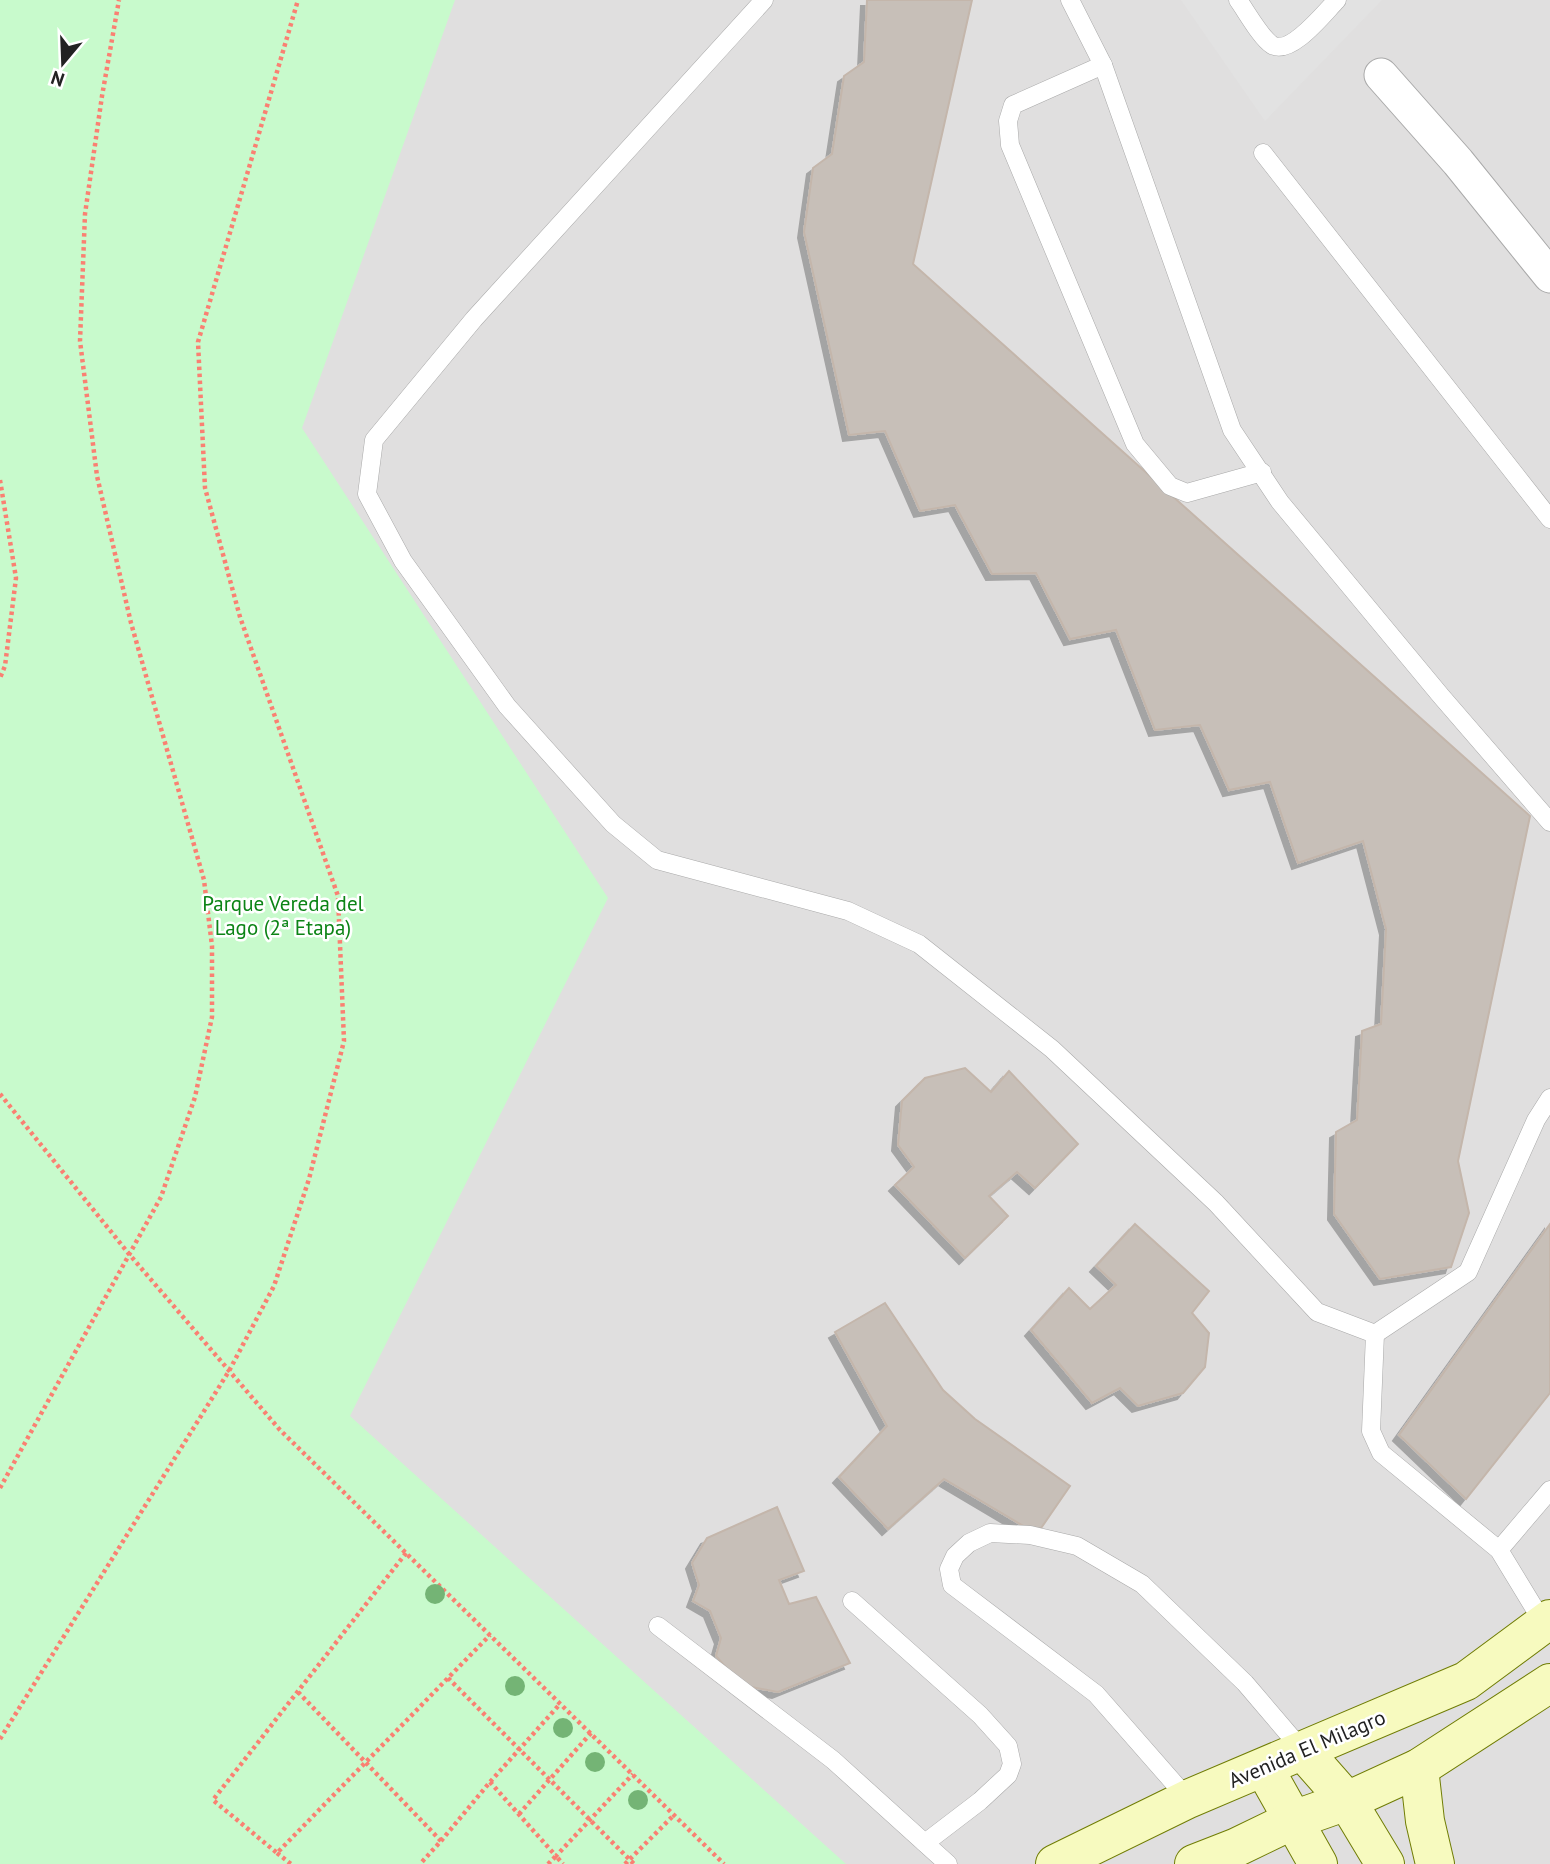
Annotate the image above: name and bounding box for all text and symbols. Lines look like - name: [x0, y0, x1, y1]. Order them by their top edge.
- north arrow: [28, 28, 98, 98]
- text: N: [48, 66, 67, 92]
- park label: Parque Vereda del Lago (2ª Etapa): [202, 890, 364, 941]
- street label: Avenida El Milagro: [1224, 1703, 1389, 1794]

